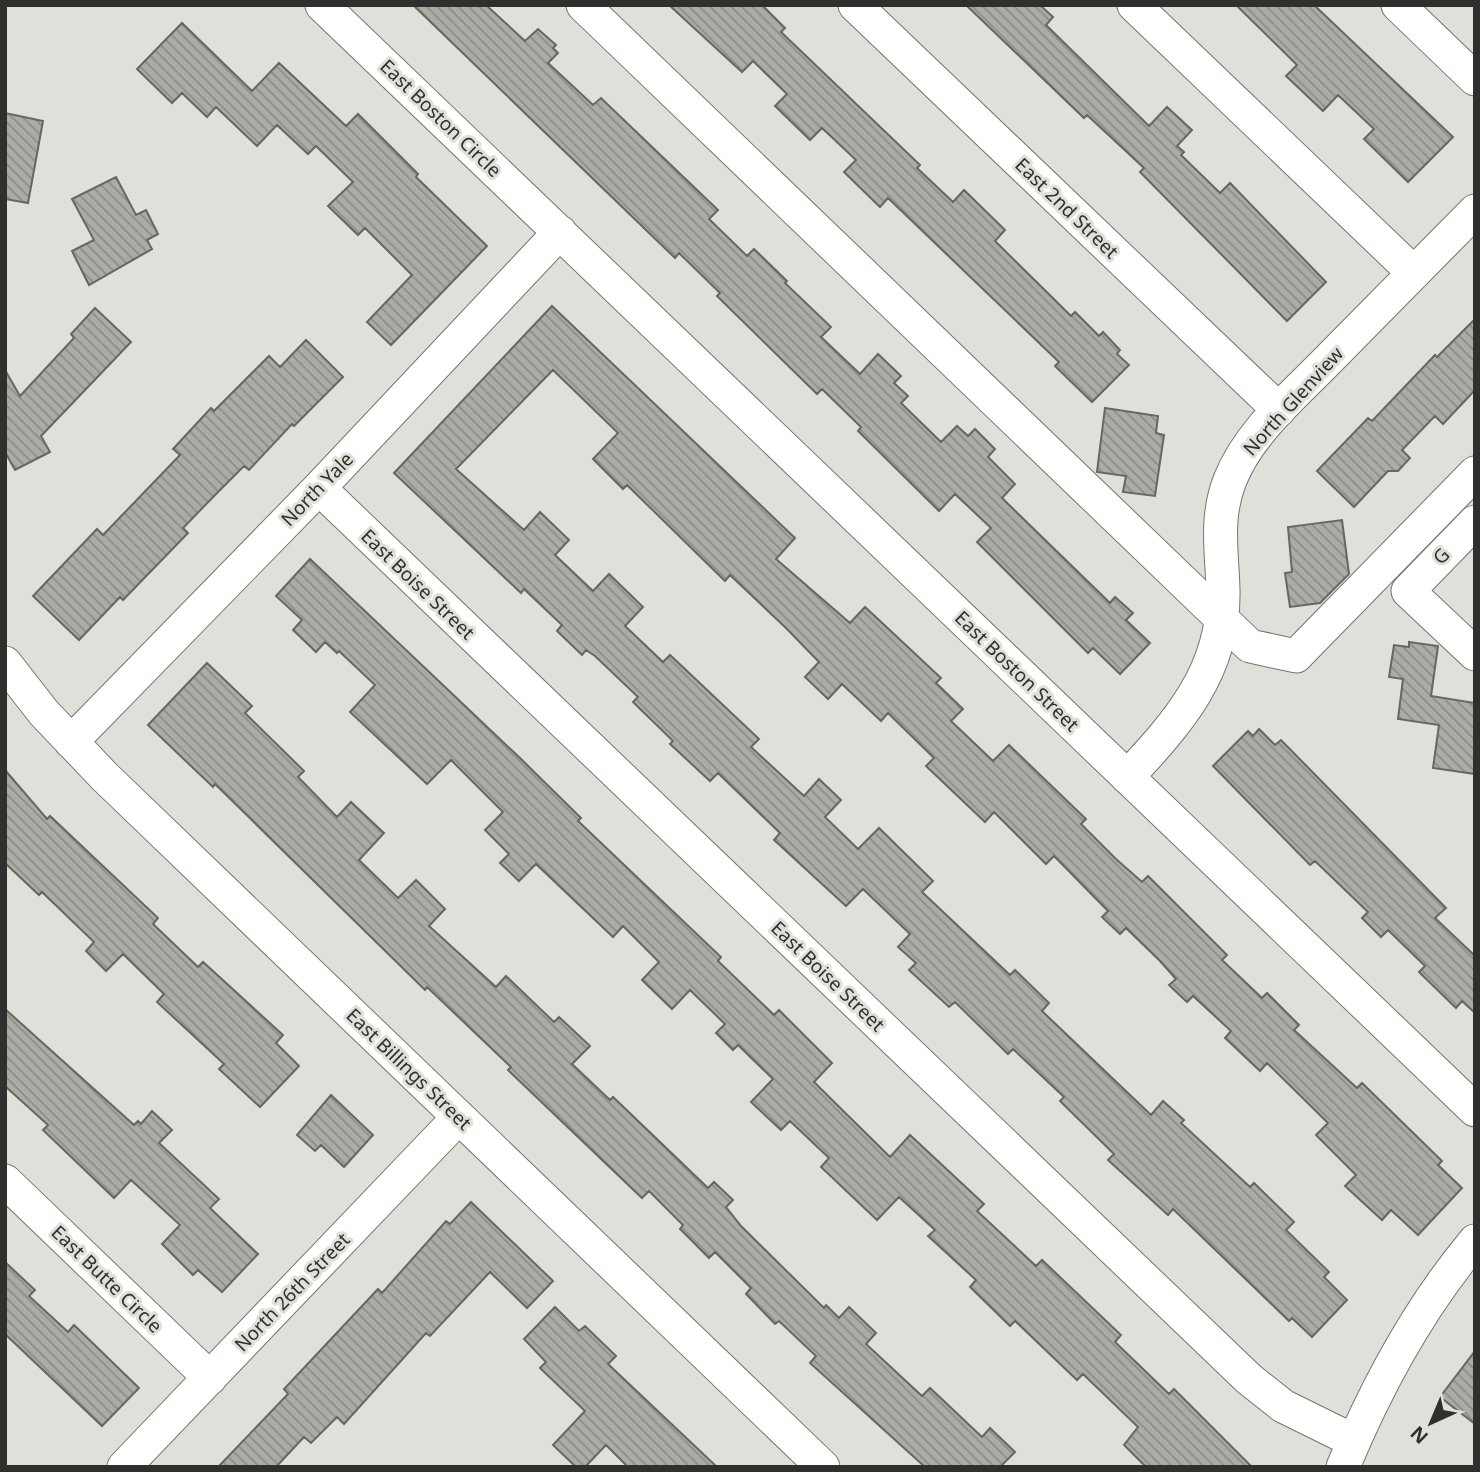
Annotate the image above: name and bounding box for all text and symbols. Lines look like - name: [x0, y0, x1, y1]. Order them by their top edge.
- street label: East Boston Circle: [375, 53, 507, 183]
- street label: East 2nd Street: [1010, 152, 1124, 264]
- street label: North Glenview: [1237, 341, 1349, 461]
- street label: North Yale: [275, 446, 359, 532]
- street label: East Boise Street: [355, 523, 481, 645]
- street label: G: [1427, 542, 1455, 570]
- street label: East Boston Street: [949, 605, 1085, 737]
- street label: East Boise Street: [765, 915, 891, 1037]
- street label: East Billings Street: [341, 1002, 477, 1136]
- street label: East Butte Circle: [46, 1219, 168, 1339]
- street label: North 26th Street: [229, 1227, 356, 1357]
- north arrow: [1396, 1388, 1466, 1458]
- text: N: [1405, 1421, 1434, 1450]

